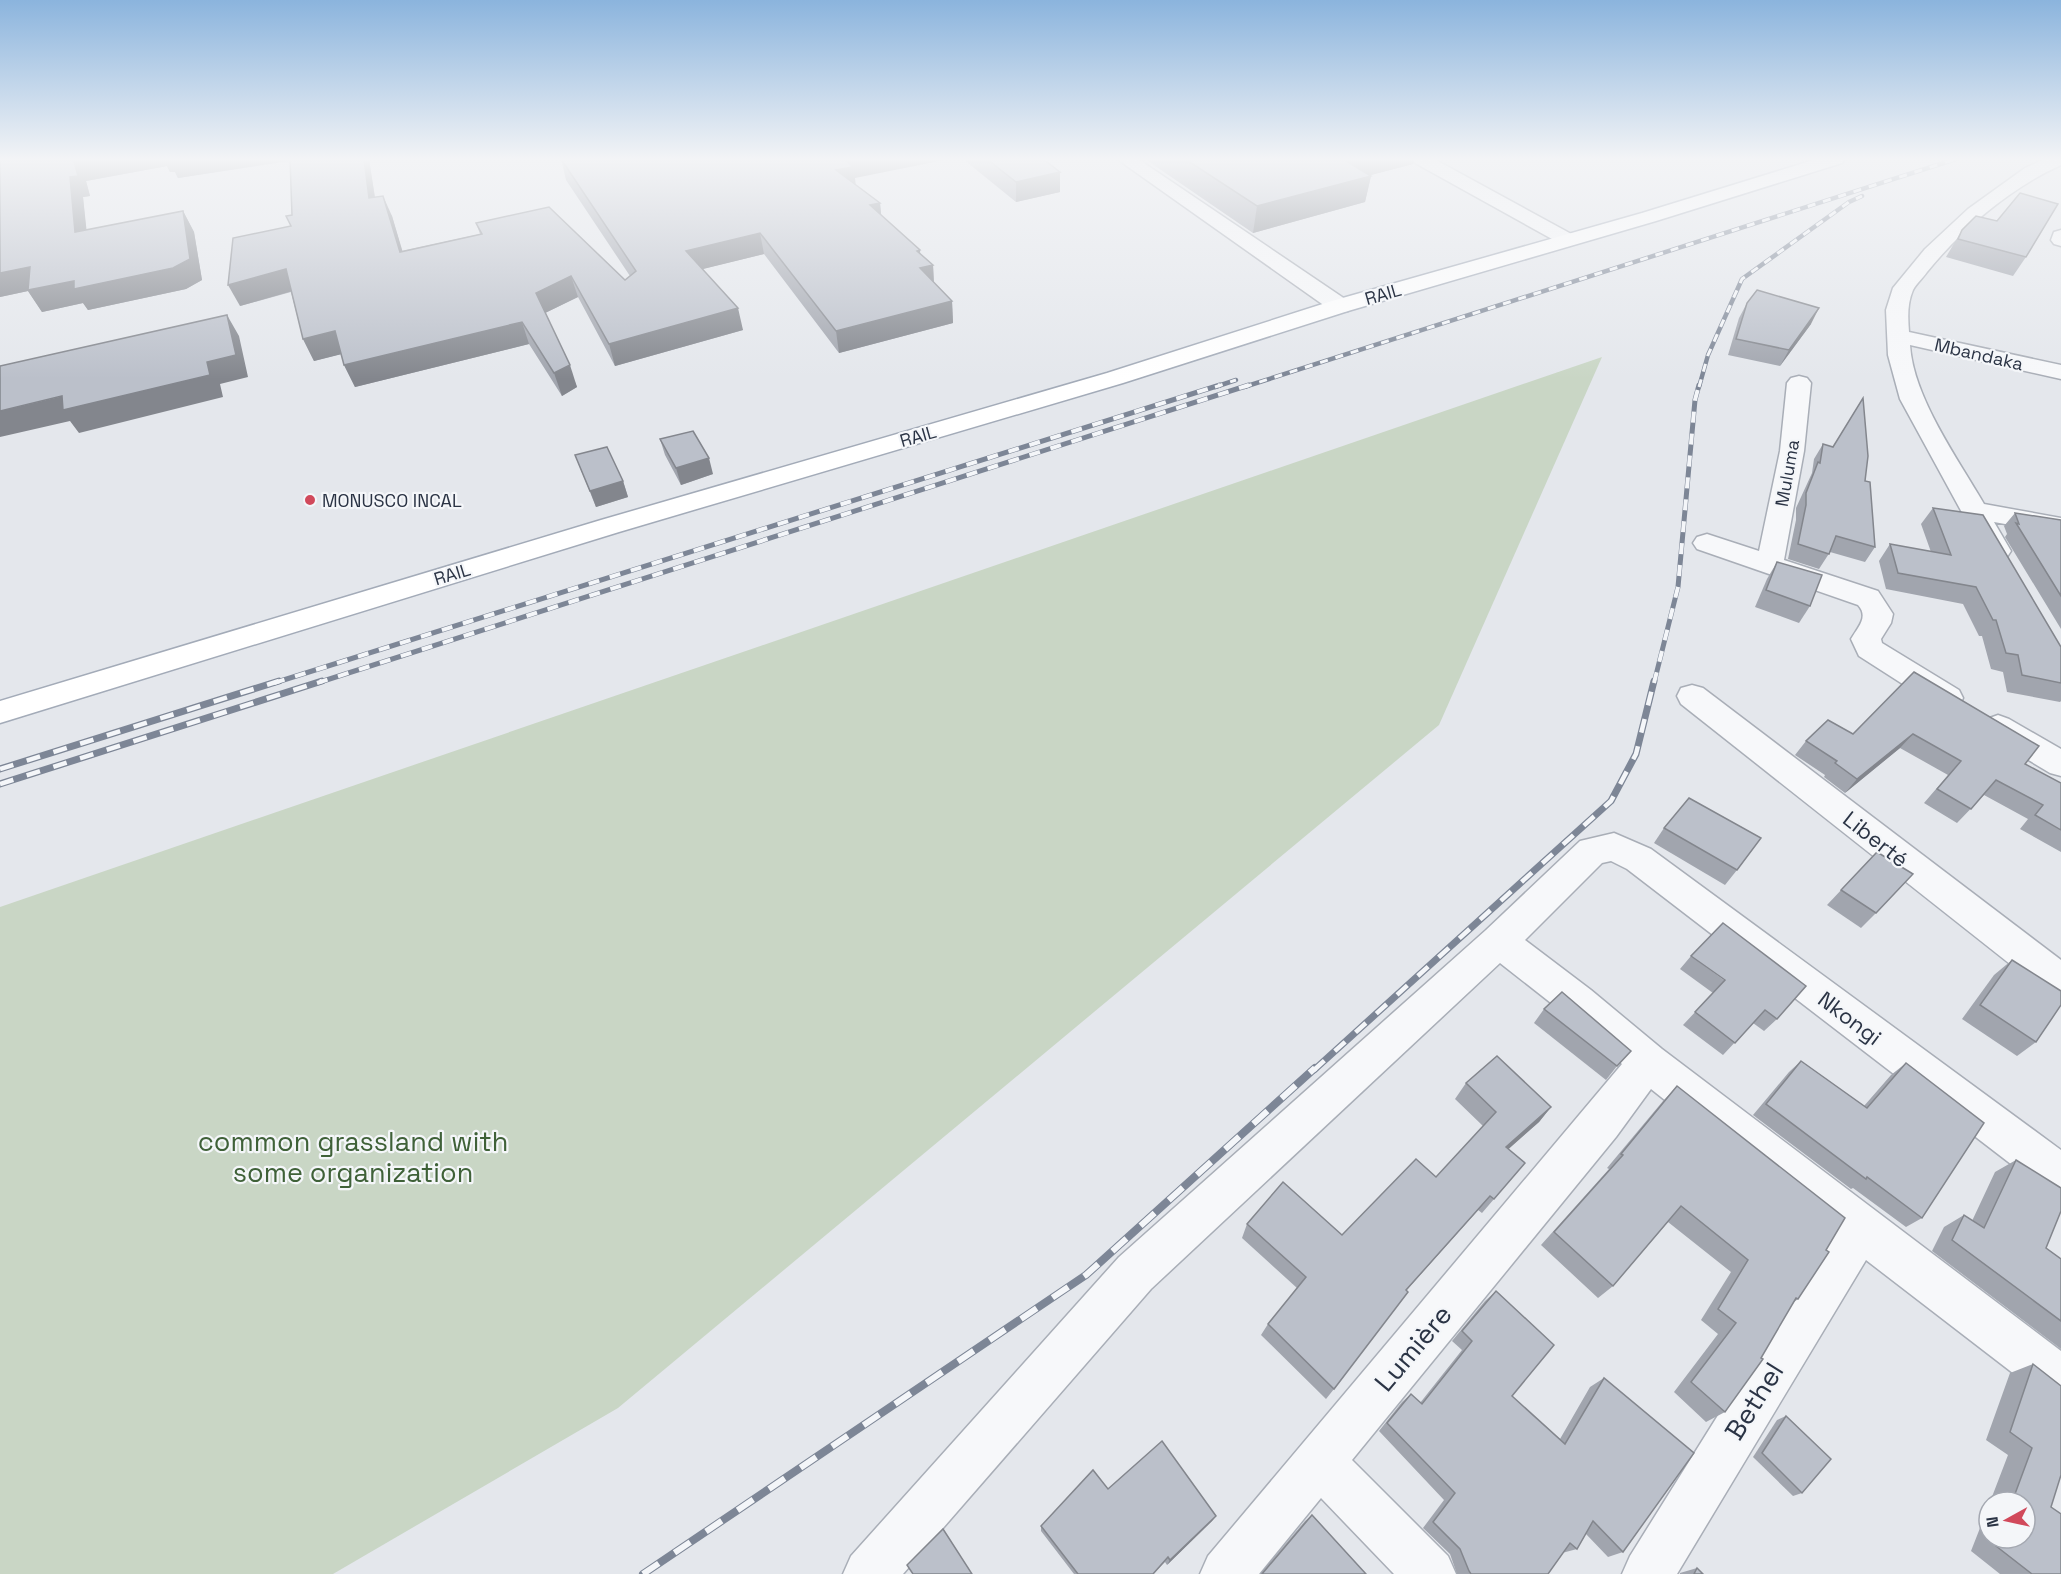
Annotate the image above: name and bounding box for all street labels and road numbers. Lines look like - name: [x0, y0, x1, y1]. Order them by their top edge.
- street label: RAIL: [1362, 278, 1404, 310]
- street label: Mbandaka: [1932, 333, 2026, 375]
- street label: RAIL: [897, 420, 939, 452]
- street label: Muluma: [1770, 438, 1804, 508]
- street label: RAIL: [431, 558, 473, 590]
- street label: Liberté: [1838, 805, 1914, 873]
- street label: Nkongi: [1813, 985, 1887, 1051]
- street label: Lumière: [1367, 1297, 1459, 1399]
- street label: Bethel: [1717, 1356, 1791, 1446]

